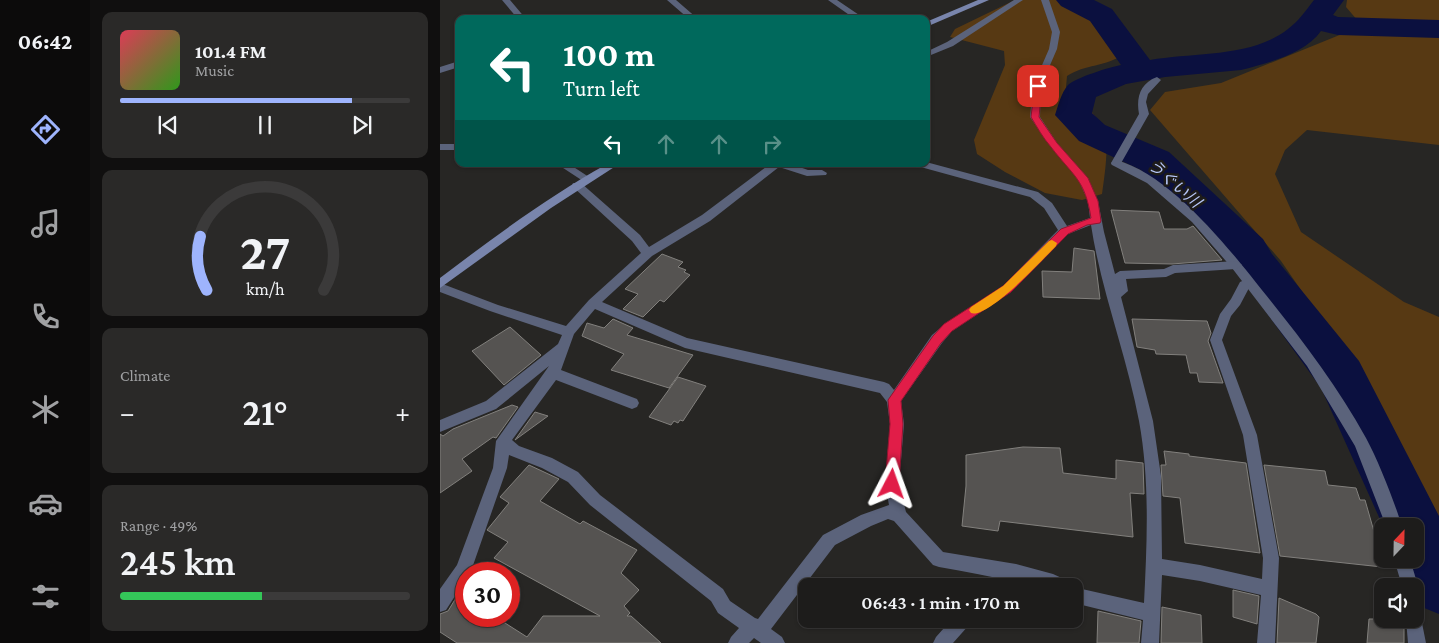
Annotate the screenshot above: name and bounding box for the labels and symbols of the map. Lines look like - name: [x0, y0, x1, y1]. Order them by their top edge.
- pin: [1017, 65, 1059, 107]
- water label: うぐい川: [1145, 156, 1206, 212]
- position arrow: [865, 457, 917, 509]
- north arrow: [1374, 518, 1424, 568]
- speed limit sign: 30: [455, 562, 520, 627]

